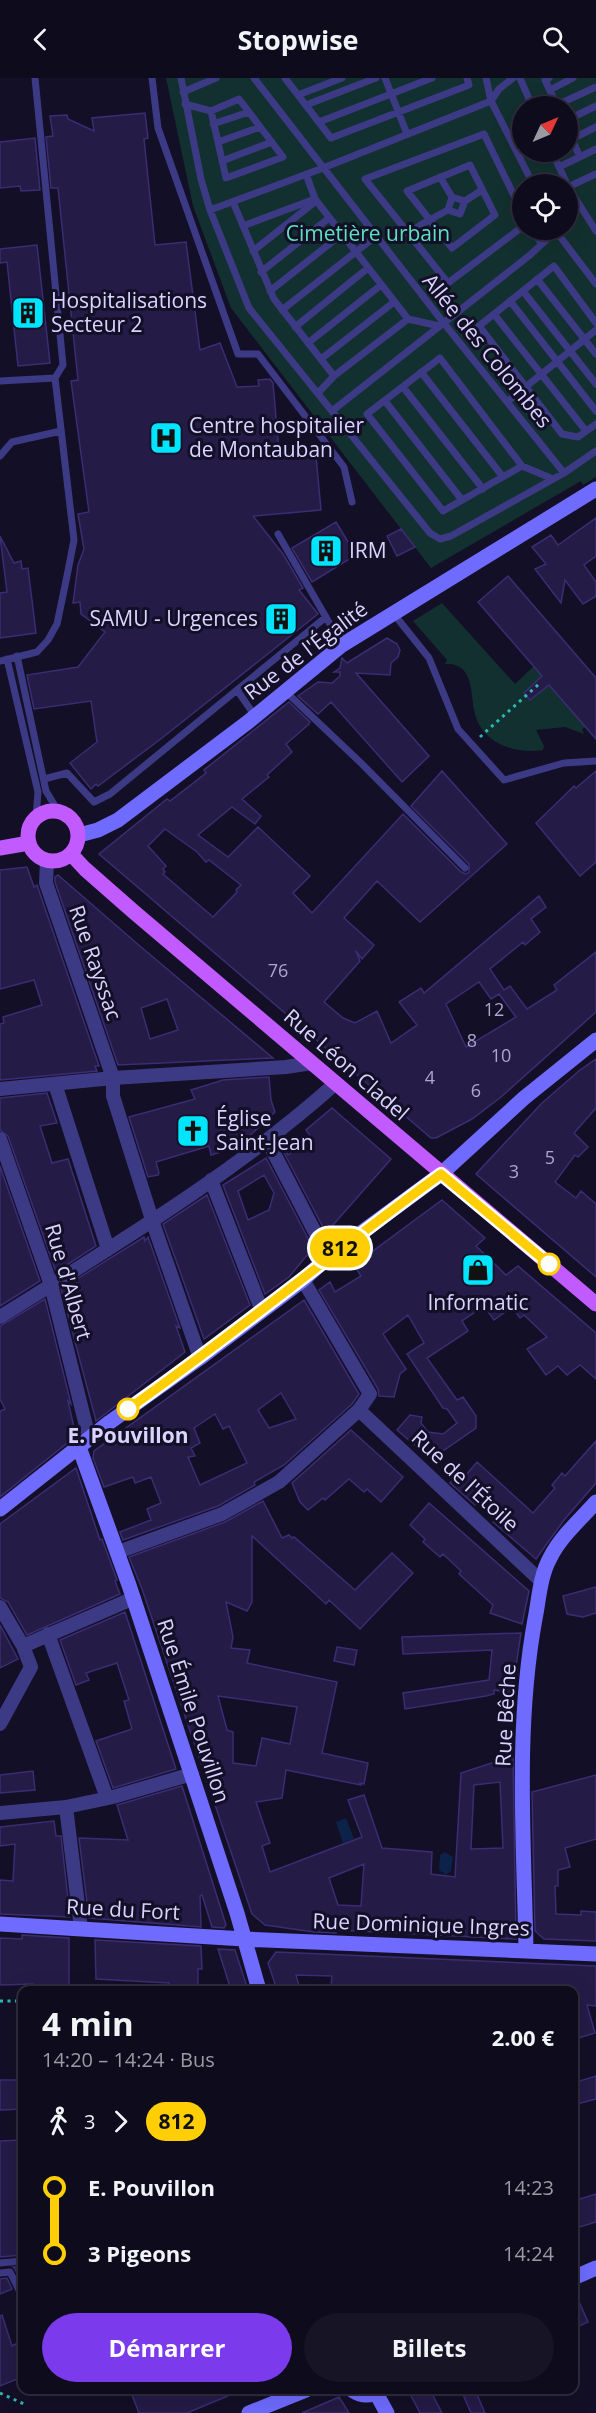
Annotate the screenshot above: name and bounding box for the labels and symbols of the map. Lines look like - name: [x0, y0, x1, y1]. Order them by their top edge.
- north arrow: [512, 96, 578, 162]
- park label: Cimetière urbain: [286, 219, 450, 247]
- street label: Allée des Colombes: [417, 267, 559, 433]
- place label: Hospitalisations Secteur 2: [51, 286, 207, 338]
- building icon: Hospitalisations Secteur 2: [10, 295, 46, 331]
- place label: Centre hospitalier de Montauban: [189, 411, 364, 463]
- hospital icon: Centre hospitalier de Montauban: [148, 420, 184, 456]
- building icon: IRM: [308, 533, 344, 569]
- place label: IRM: [349, 536, 387, 564]
- street label: Rue de l'Égalité: [238, 595, 373, 706]
- building icon: SAMU - Urgences: [263, 601, 299, 637]
- place label: SAMU - Urgences: [90, 604, 258, 632]
- street label: Rue Rayssac: [63, 901, 129, 1024]
- house number: 76: [268, 958, 288, 982]
- house number: 12: [484, 997, 504, 1021]
- street label: Rue Léon Cladel: [278, 1002, 415, 1126]
- house number: 8: [467, 1028, 477, 1052]
- house number: 10: [491, 1043, 511, 1067]
- house number: 4: [425, 1065, 435, 1089]
- house number: 6: [471, 1078, 481, 1102]
- place label: Église Saint-Jean: [216, 1104, 314, 1156]
- church icon: Église Saint-Jean: [175, 1113, 211, 1149]
- house number: 5: [545, 1145, 555, 1169]
- house number: 3: [509, 1159, 519, 1183]
- street label: Rue d'Albert: [39, 1220, 99, 1343]
- line badge: 812: [306, 1228, 374, 1268]
- shop icon: Informatic: [460, 1252, 496, 1288]
- unlabelled marker: [538, 1253, 560, 1275]
- place label: Informatic: [428, 1288, 528, 1316]
- marker: E. Pouvillon: [117, 1398, 139, 1420]
- place label: E. Pouvillon: [67, 1421, 189, 1449]
- street label: Rue de l'Étoile: [406, 1423, 525, 1537]
- street label: Rue Émile Pouvillon: [151, 1615, 237, 1806]
- street label: Rue Bêche: [488, 1663, 522, 1767]
- street label: Rue du Fort: [65, 1892, 181, 1926]
- street label: Rue Dominique Ingres: [312, 1906, 530, 1942]

